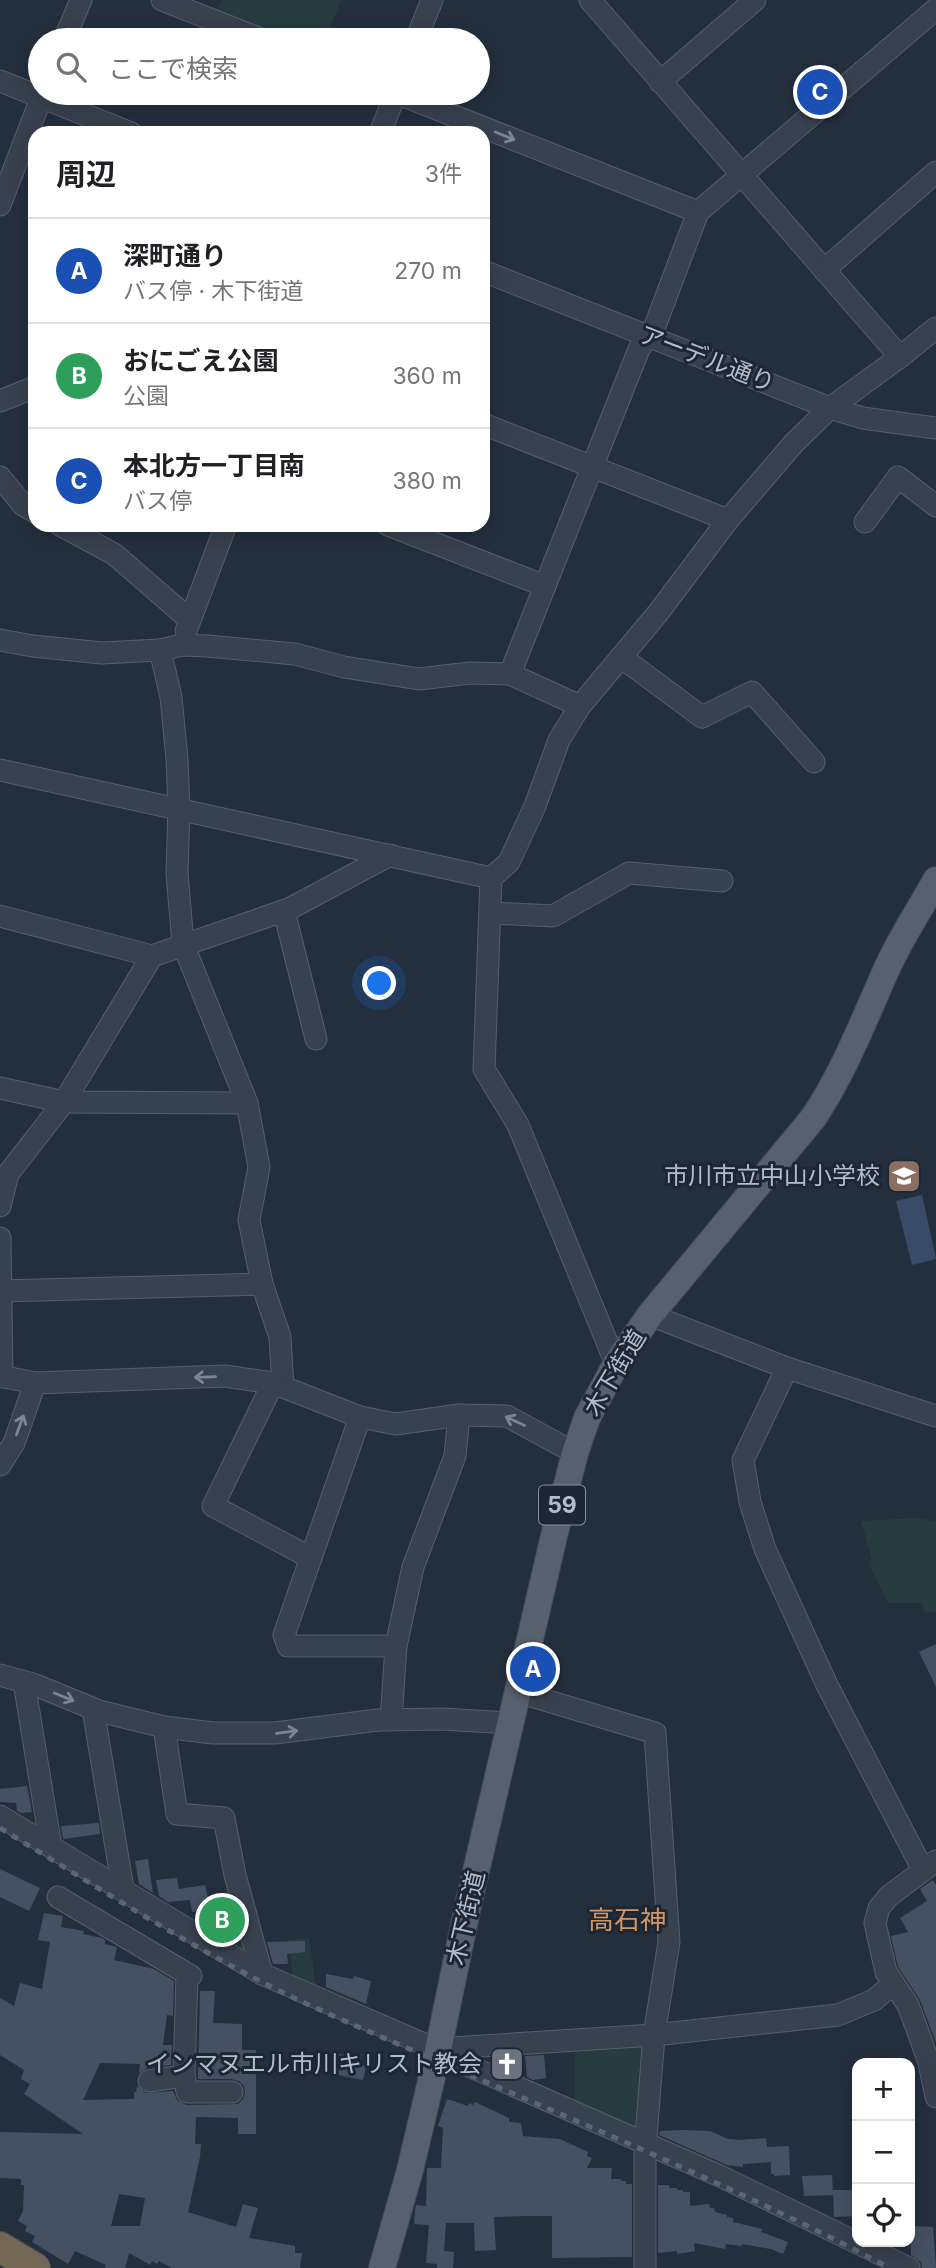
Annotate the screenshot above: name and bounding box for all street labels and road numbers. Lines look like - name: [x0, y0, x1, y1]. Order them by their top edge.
- street label: アーデル通り: [635, 319, 779, 398]
- street label: 木下街道: [577, 1324, 652, 1421]
- road number: 59: [539, 1486, 585, 1524]
- street label: 木下街道: [441, 1868, 490, 1968]

